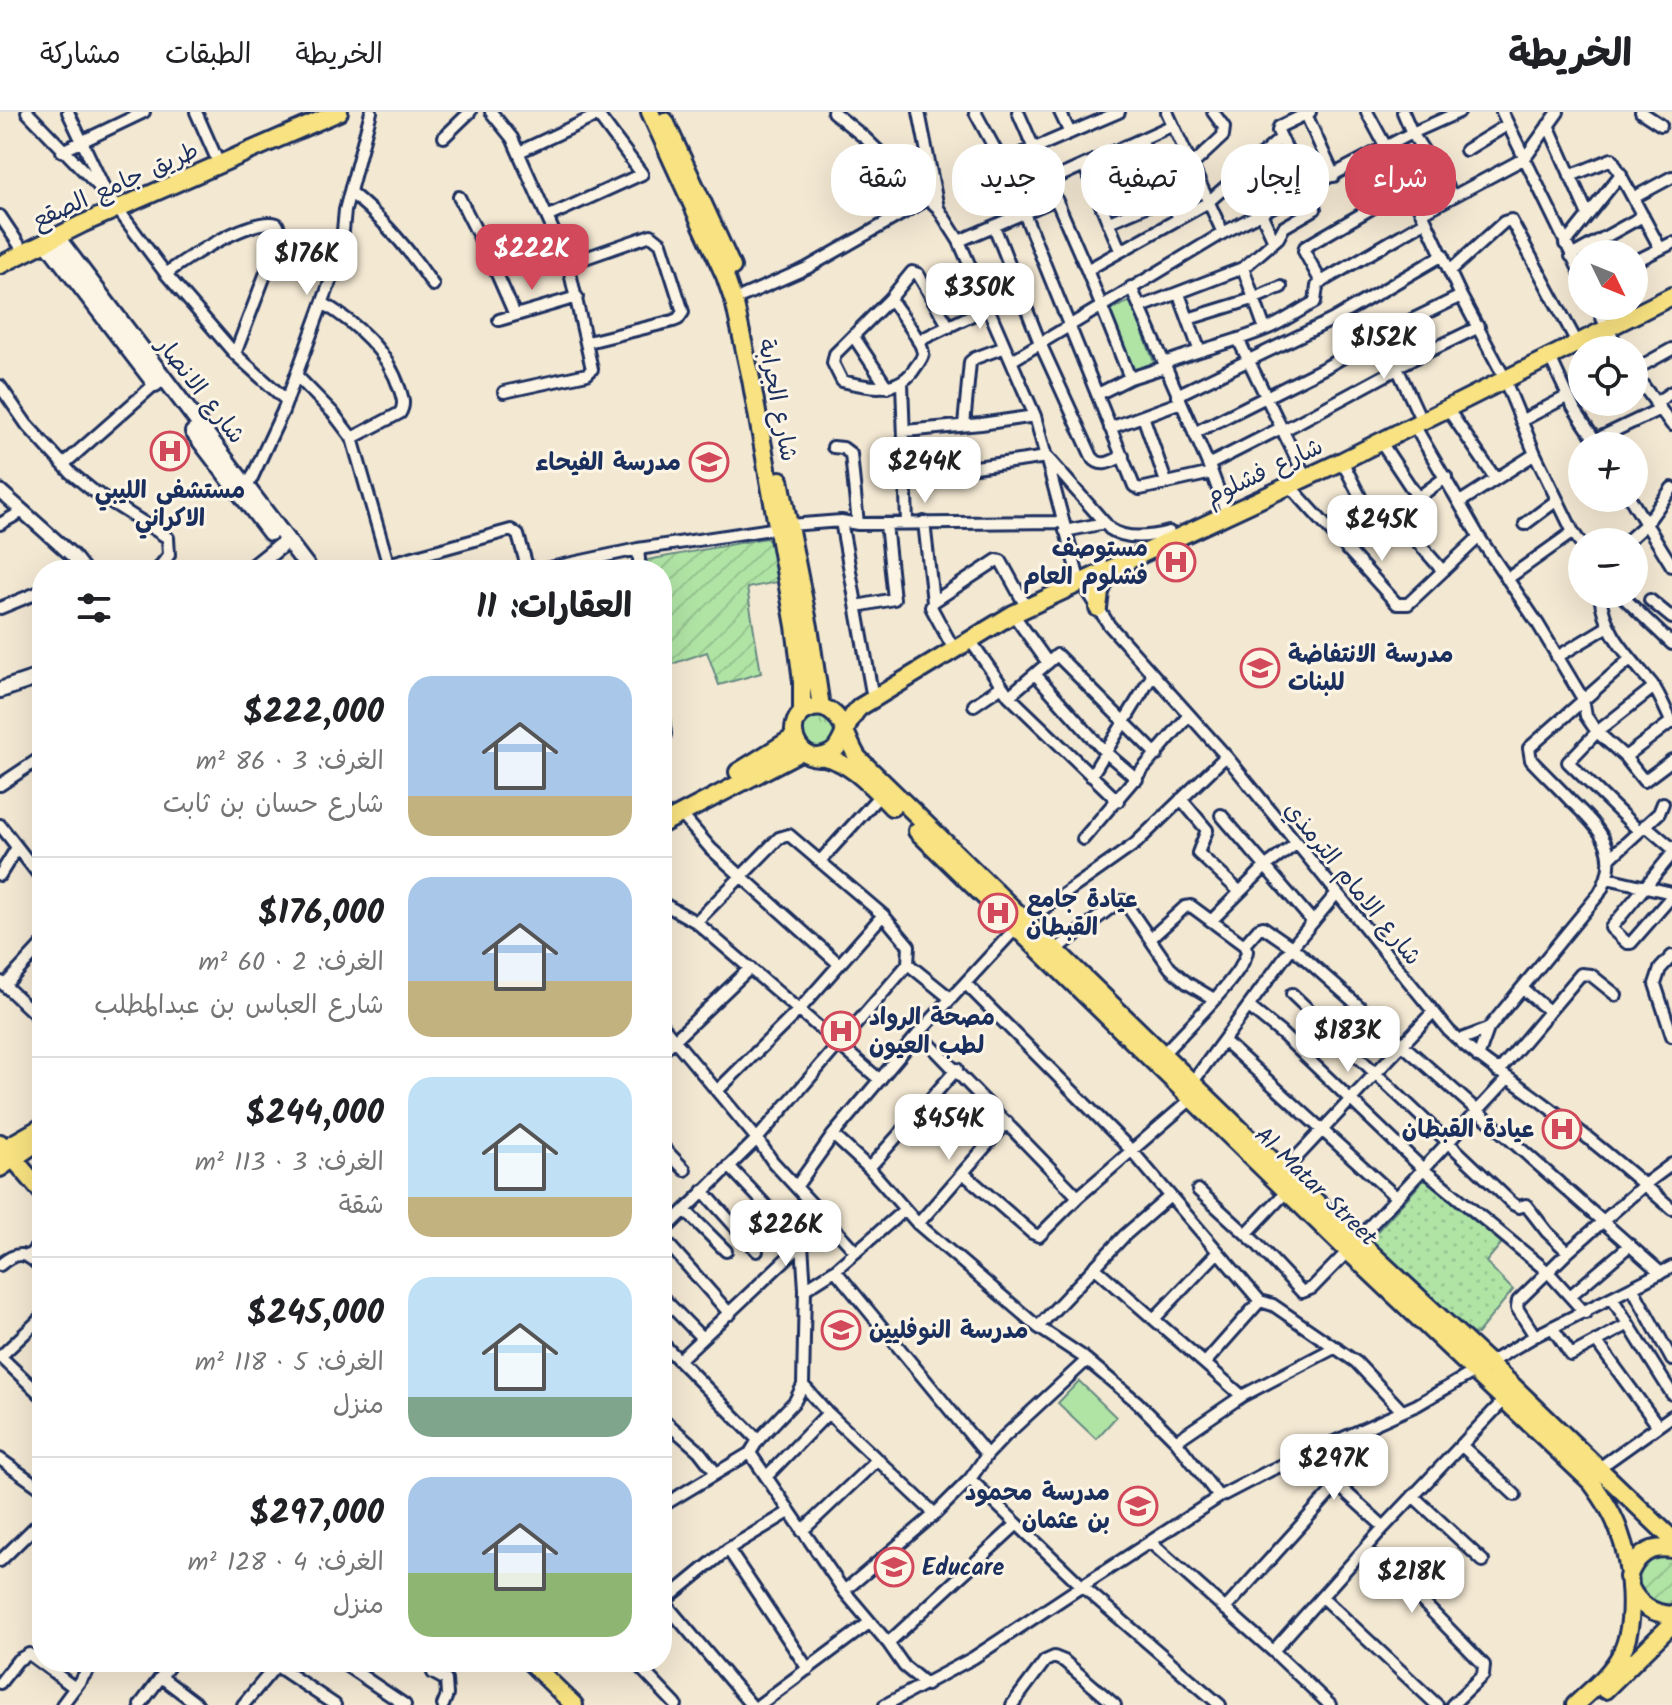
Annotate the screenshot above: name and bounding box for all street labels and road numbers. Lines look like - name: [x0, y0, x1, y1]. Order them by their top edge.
- street label: طريق جامع الصقع: [26, 132, 205, 241]
- street label: شارع الانصار: [144, 327, 254, 453]
- street label: شارع الجرابة: [746, 335, 808, 465]
- street label: شارع فشلوم: [1199, 428, 1330, 517]
- street label: شارع الامام الترمذي: [1273, 793, 1431, 975]
- street label: Al Matar Street: [1244, 1118, 1386, 1257]

